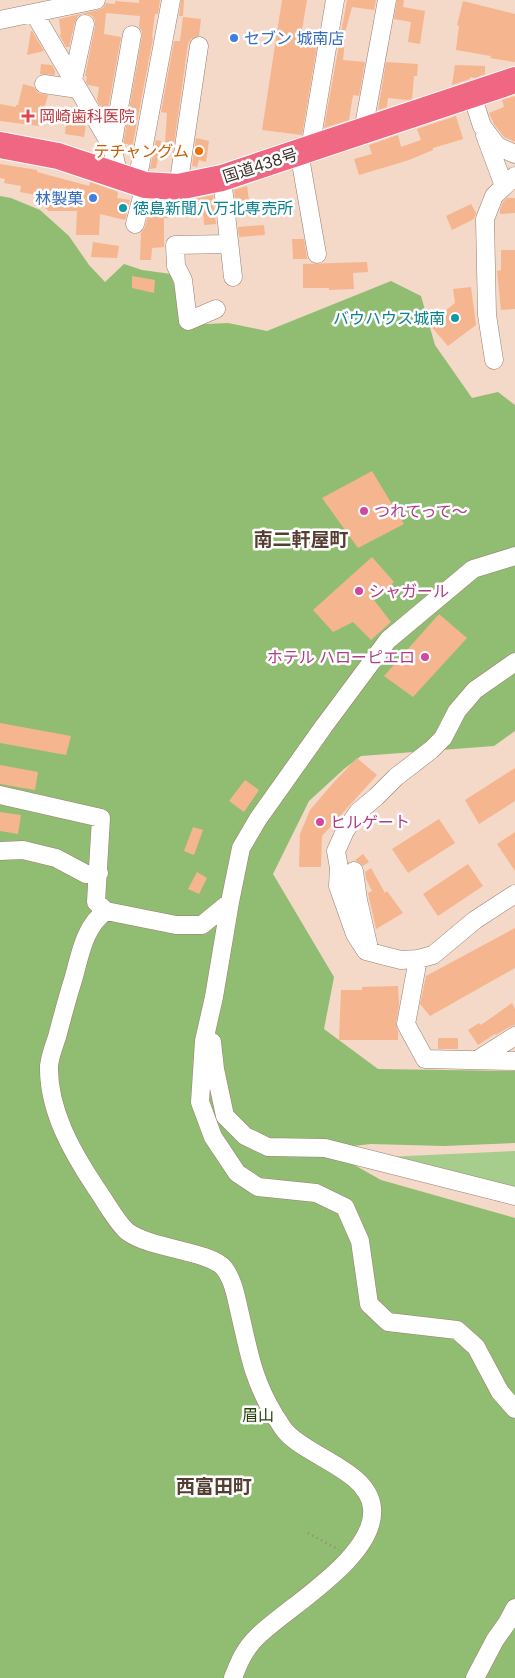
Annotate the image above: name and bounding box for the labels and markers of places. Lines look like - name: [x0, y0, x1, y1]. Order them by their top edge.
- place label: セブン 城南店: [244, 27, 344, 50]
- marker: セブン 城南店: [228, 32, 240, 44]
- place label: 岡崎歯科医院: [39, 105, 135, 128]
- marker: 岡崎歯科医院: [21, 109, 35, 123]
- place label: テチャングム: [93, 140, 189, 163]
- marker: テチャングム: [193, 145, 205, 157]
- place label: 林製菓: [35, 187, 83, 210]
- marker: 林製菓: [87, 192, 99, 204]
- place label: 徳島新聞八万北専売所: [133, 197, 293, 220]
- marker: 徳島新聞八万北専売所: [117, 202, 129, 214]
- place label: バウハウス城南: [333, 307, 445, 330]
- marker: バウハウス城南: [449, 312, 461, 324]
- place label: つれてって～: [374, 500, 468, 523]
- marker: つれてって～: [358, 505, 370, 517]
- place label: シャガール: [369, 580, 449, 603]
- marker: シャガール: [353, 585, 365, 597]
- place label: ホテル ハローピエロ: [267, 646, 415, 669]
- marker: ホテル ハローピエロ: [419, 651, 431, 663]
- place label: ヒルゲート: [330, 811, 410, 834]
- marker: ヒルゲート: [314, 816, 326, 828]

